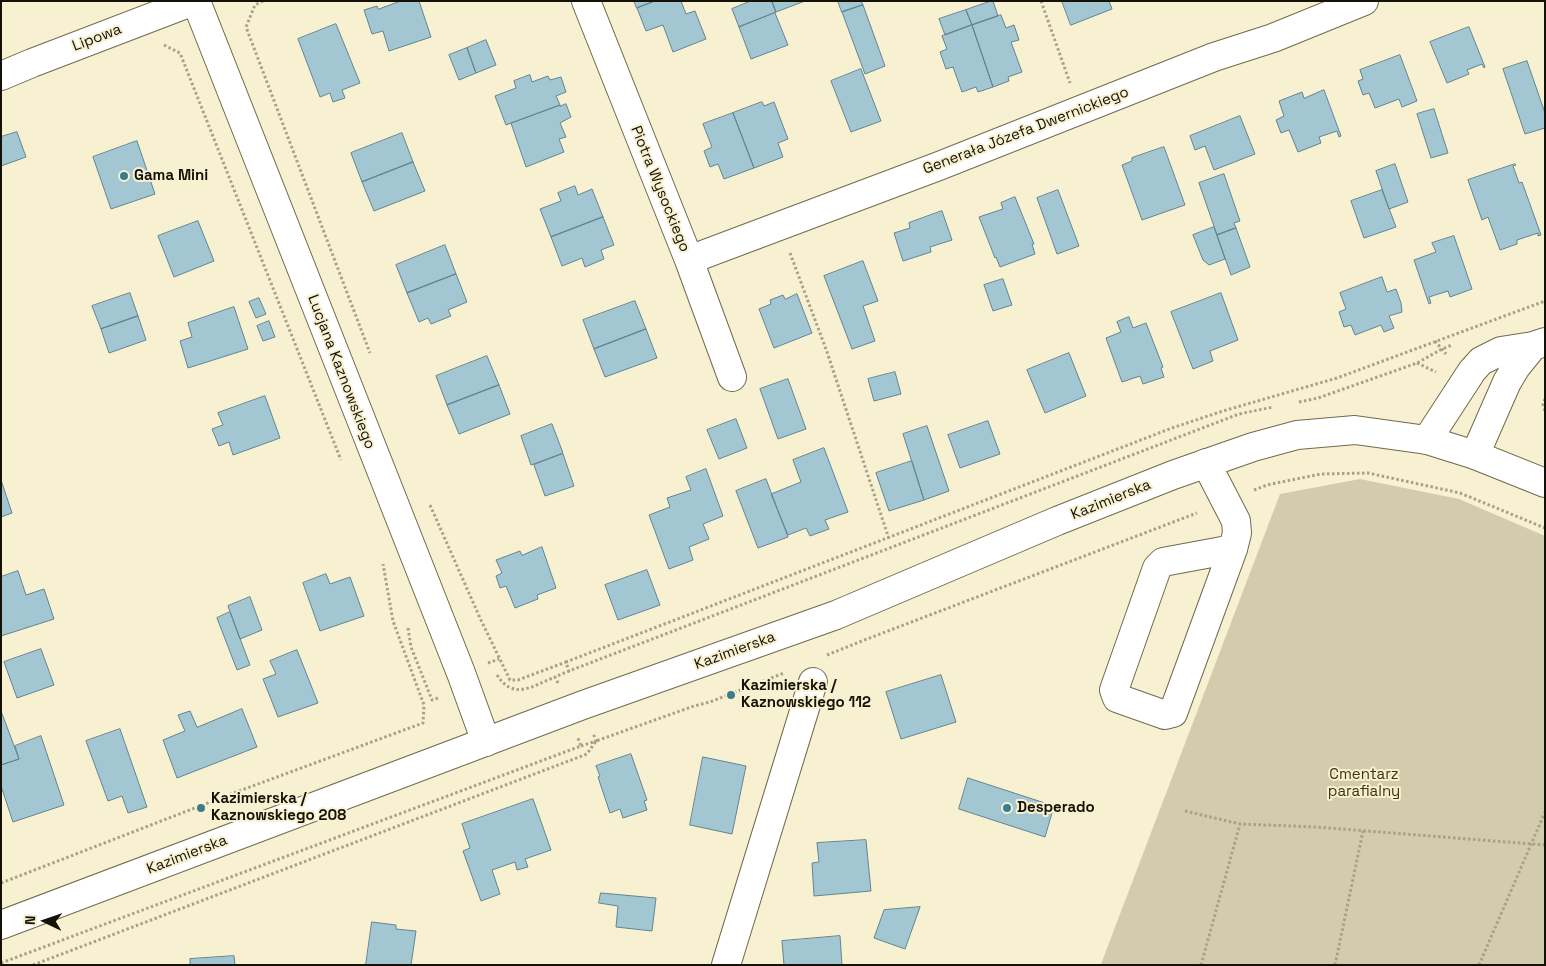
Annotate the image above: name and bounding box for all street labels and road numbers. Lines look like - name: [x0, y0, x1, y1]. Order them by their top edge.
- street label: Lipowa: [70, 20, 124, 56]
- street label: Generała Józefa Dwernickiego: [921, 83, 1131, 179]
- street label: Piotra Wysockiego: [626, 123, 694, 255]
- street label: Lucjana Kaznowskiego: [303, 292, 379, 452]
- street label: Kazimierska: [1068, 476, 1154, 524]
- street label: Kazimierska: [692, 628, 778, 674]
- street label: Kazimierska: [144, 831, 230, 879]

